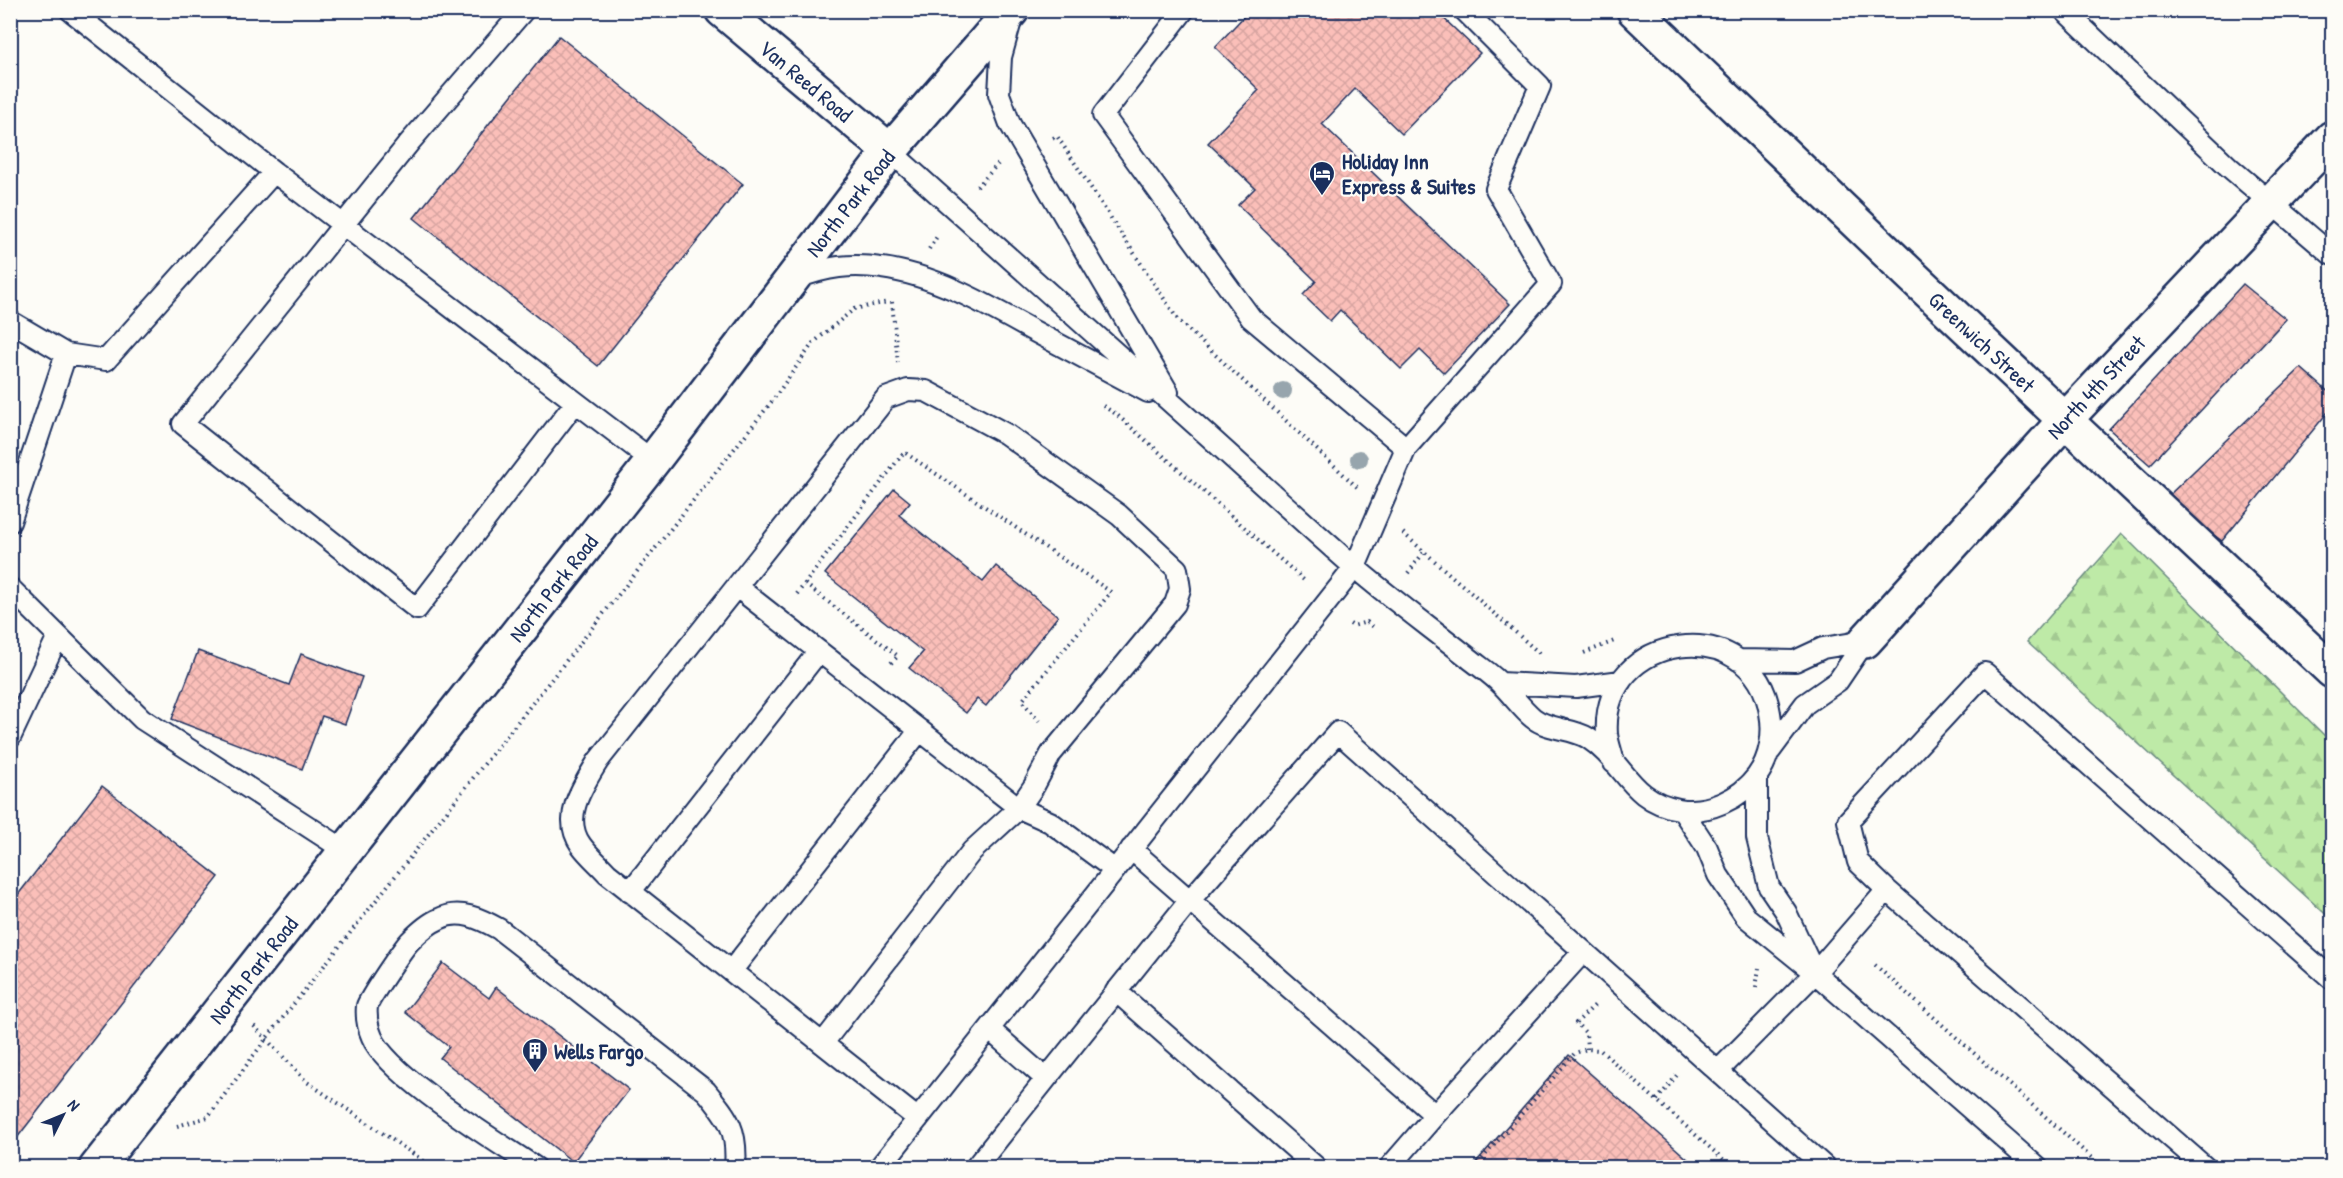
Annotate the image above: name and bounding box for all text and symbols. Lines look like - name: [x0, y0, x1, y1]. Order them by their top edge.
- street label: Van Reed Road: [753, 33, 859, 129]
- street label: North Park Road: [799, 143, 902, 263]
- place label: Holiday Inn Express & Suites: [1342, 146, 1476, 202]
- hotel icon: Holiday Inn Express & Suites: [1307, 159, 1337, 197]
- street label: Greenwich Street: [1922, 285, 2042, 400]
- street label: North 4th Street: [2040, 328, 2152, 446]
- street label: North Park Road: [502, 528, 605, 648]
- street label: North Park Road: [202, 910, 305, 1030]
- building icon: Wells Fargo: [520, 1036, 550, 1074]
- place label: Wells Fargo: [554, 1036, 643, 1067]
- north arrow: [33, 1085, 93, 1145]
- text: N: [63, 1094, 85, 1116]

